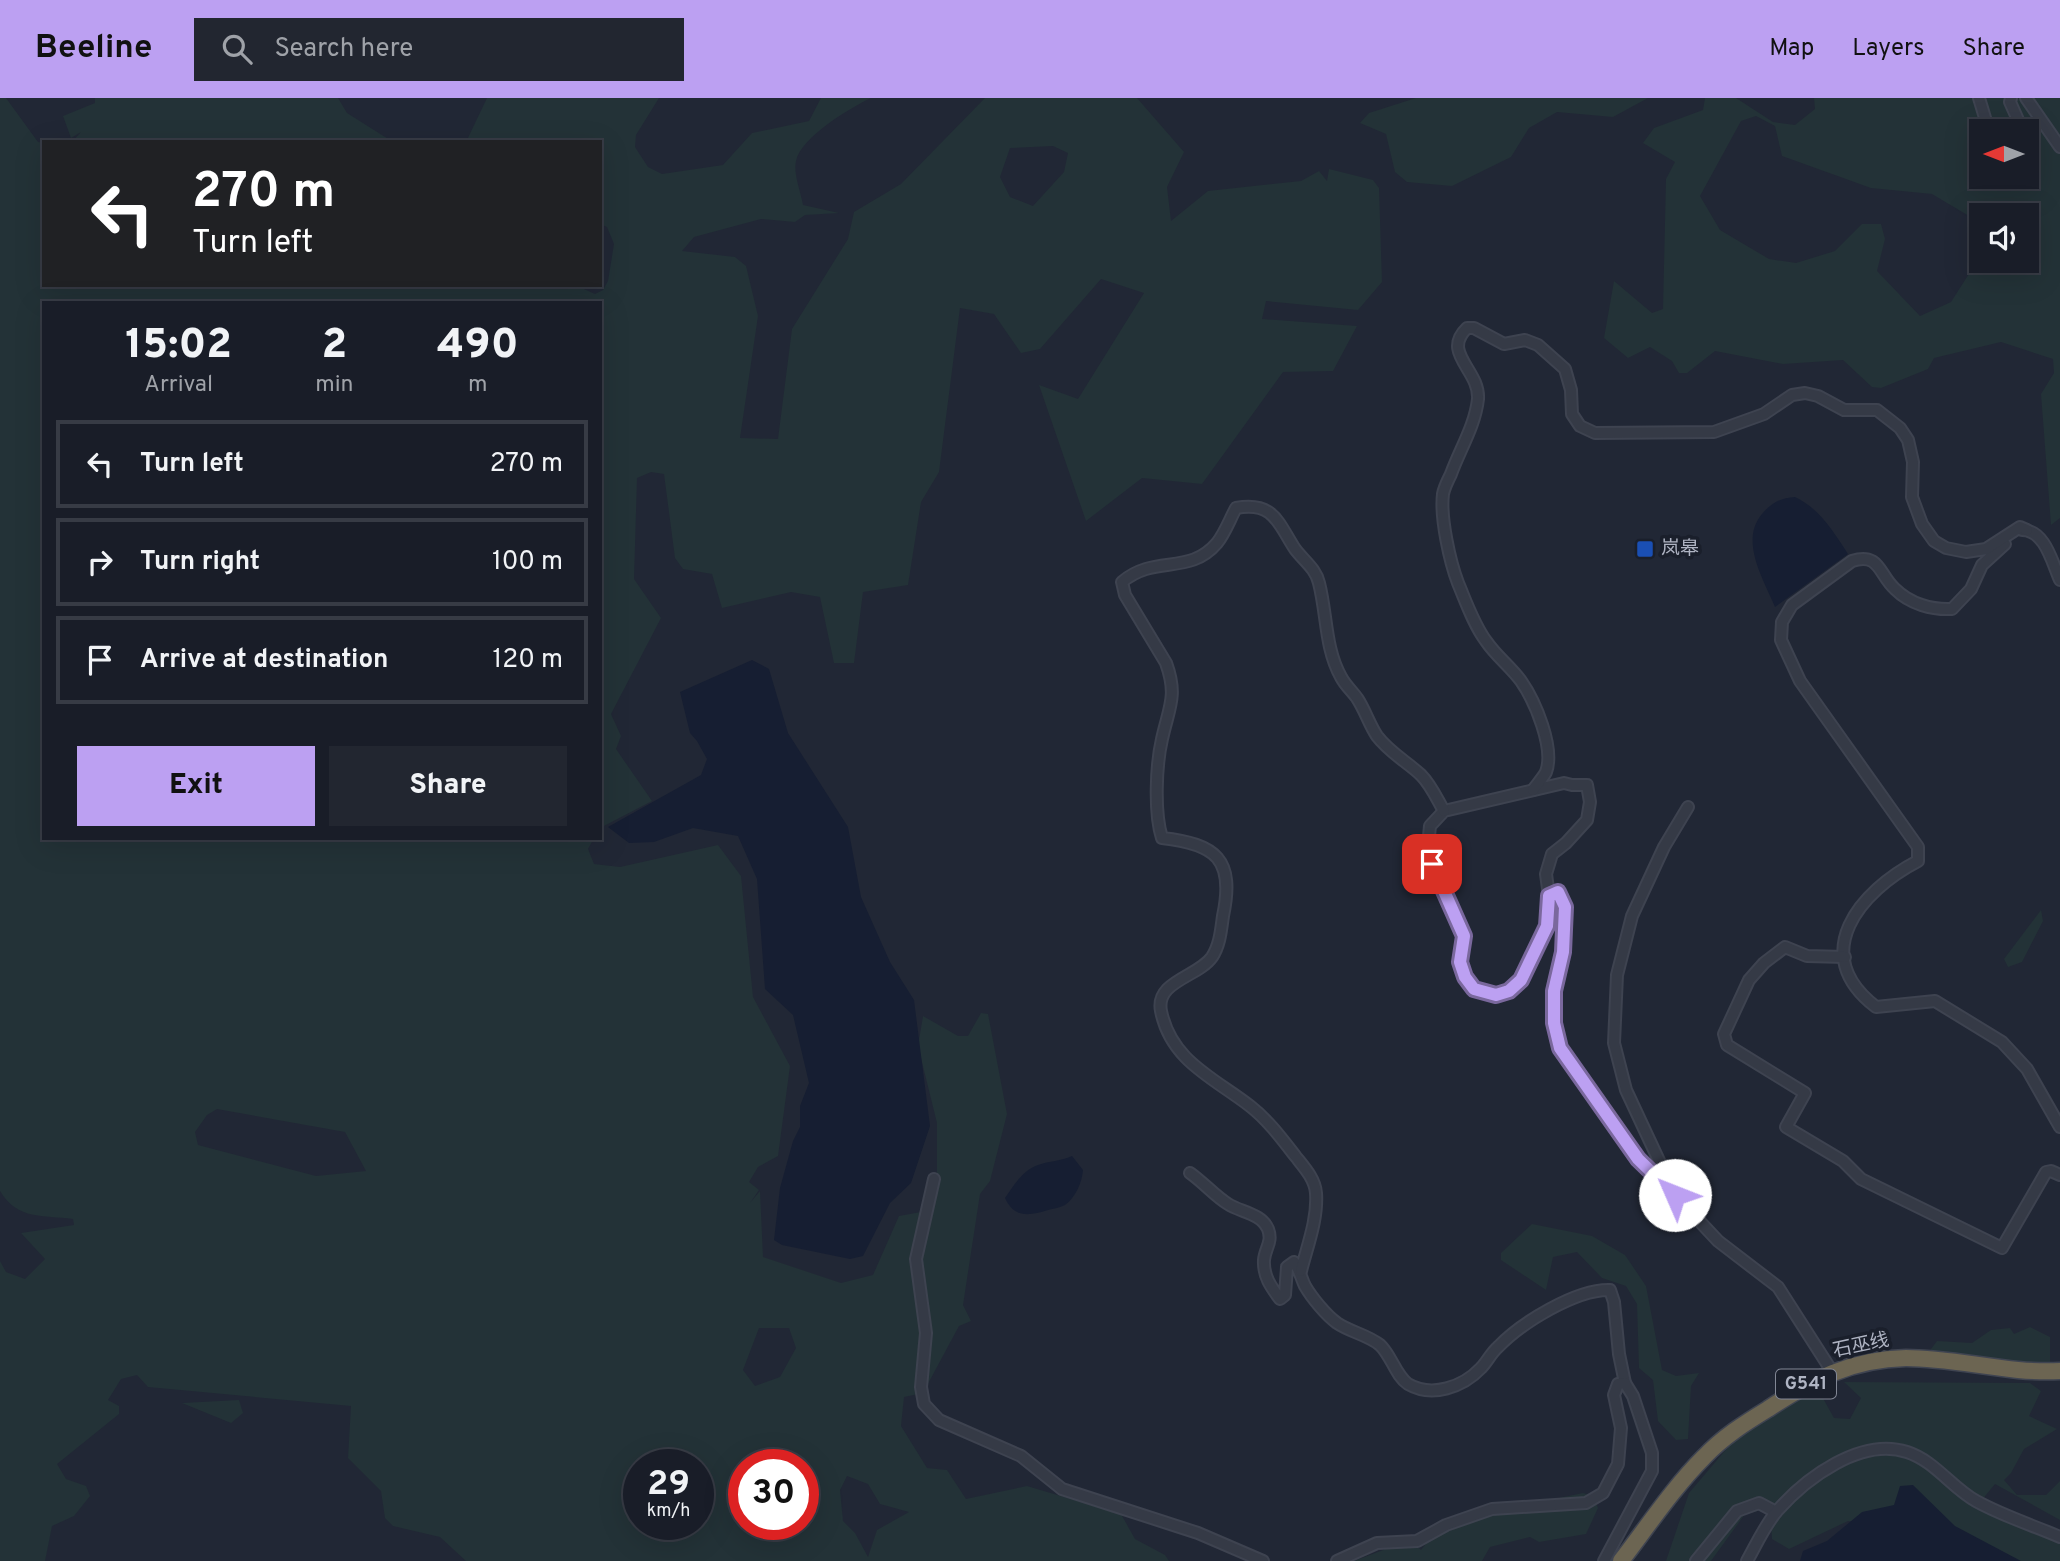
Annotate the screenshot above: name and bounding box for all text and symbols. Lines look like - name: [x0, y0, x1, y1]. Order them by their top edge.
- search box: [194, 18, 684, 81]
- text: Beeline: [35, 28, 152, 70]
- icon: search: [218, 30, 256, 68]
- text: Search here: [274, 33, 413, 66]
- text: Map: [1769, 34, 1814, 64]
- text: Layers: [1852, 34, 1924, 64]
- text: Share: [1962, 34, 2025, 64]
- north arrow: [1969, 119, 2039, 189]
- map controls: [1969, 119, 2039, 273]
- text: 270 m: [192, 163, 335, 225]
- icon: left: [77, 168, 168, 259]
- button: sound: [1969, 203, 2039, 273]
- text: Turn left: [192, 224, 313, 264]
- text: 15:02: [125, 320, 232, 373]
- text: 2: [322, 320, 347, 373]
- text: 490: [437, 320, 519, 373]
- text: Arrival: [144, 371, 213, 400]
- text: min: [315, 371, 354, 400]
- text: m: [468, 371, 488, 400]
- icon: left: [81, 445, 119, 483]
- text: Turn left: [140, 448, 244, 481]
- text: 270 m: [490, 448, 563, 481]
- place label: 岚皋: [1661, 537, 1699, 561]
- marker: 岚皋: [1635, 539, 1655, 559]
- icon: right: [81, 543, 119, 581]
- text: Turn right: [140, 546, 260, 579]
- text: 100 m: [492, 546, 563, 579]
- icon: arrive: [81, 641, 119, 679]
- text: Arrive at destination: [140, 644, 388, 677]
- text: 120 m: [493, 644, 563, 677]
- button: Exit: [77, 746, 315, 826]
- button: Share: [329, 746, 567, 826]
- pin: [1402, 834, 1462, 894]
- icon: arrive: [1413, 845, 1451, 883]
- position arrow: [1638, 1158, 1712, 1232]
- street label: 石巫线: [1831, 1328, 1891, 1364]
- road number: G541: [1776, 1370, 1836, 1399]
- speed limit sign: 30: [728, 1449, 819, 1540]
- text: 29: [647, 1463, 690, 1507]
- text: km/h: [647, 1500, 690, 1523]

